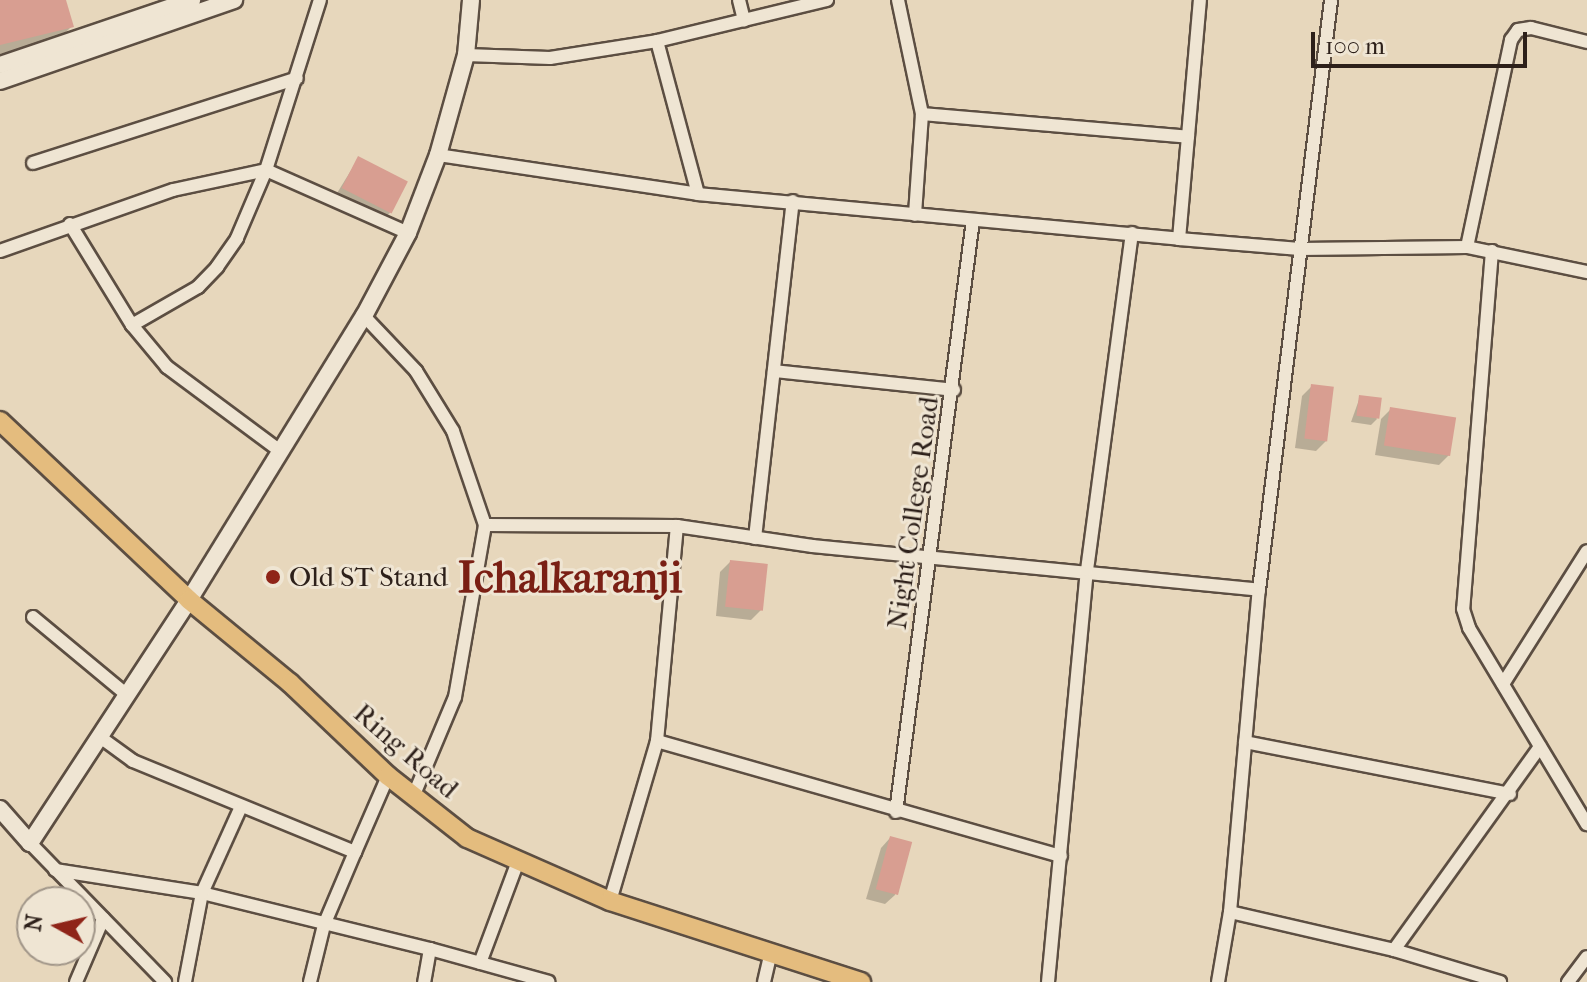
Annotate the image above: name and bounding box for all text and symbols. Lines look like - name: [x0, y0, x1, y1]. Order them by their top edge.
- scale bar: [1315, 16, 1531, 66]
- text: 100 m: [1325, 32, 1385, 60]
- street label: Night College Road: [880, 394, 946, 632]
- district label: Ichalkaranji: [458, 552, 682, 604]
- place label: Old ST Stand: [289, 560, 448, 594]
- marker: Old ST Stand: [264, 568, 282, 586]
- street label: Ring Road: [347, 696, 465, 806]
- north arrow: [16, 886, 96, 966]
- text: N: [20, 913, 48, 933]

